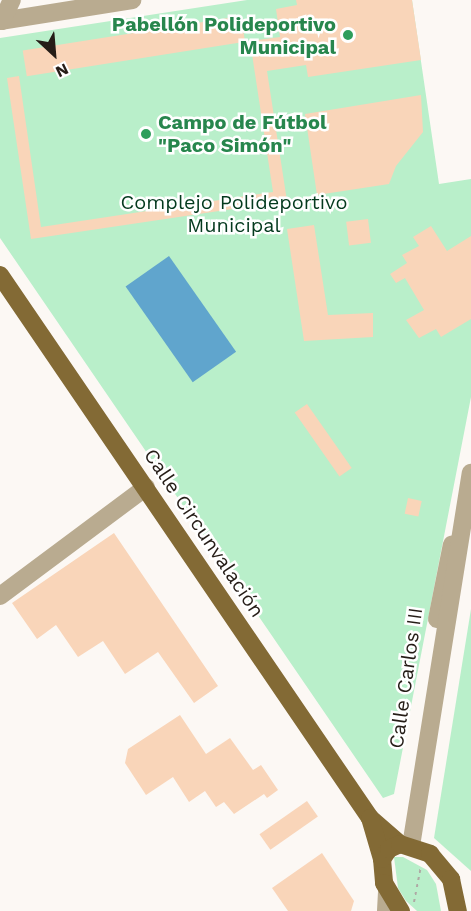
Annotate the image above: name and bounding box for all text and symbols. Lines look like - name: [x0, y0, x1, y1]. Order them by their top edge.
- place label: Pabellón Polideportivo Municipal: [112, 12, 336, 59]
- north arrow: [24, 24, 84, 84]
- marker: Pabellón Polideportivo Municipal: [341, 28, 355, 42]
- text: N: [53, 59, 72, 82]
- place label: Campo de Fútbol "Paco Simón": [158, 110, 326, 157]
- marker: Campo de Fútbol "Paco Simón": [139, 127, 153, 141]
- park label: Complejo Polideportivo Municipal: [121, 190, 347, 237]
- street label: Calle Circunvalación: [139, 444, 269, 622]
- street label: Calle Carlos III: [384, 606, 428, 750]

